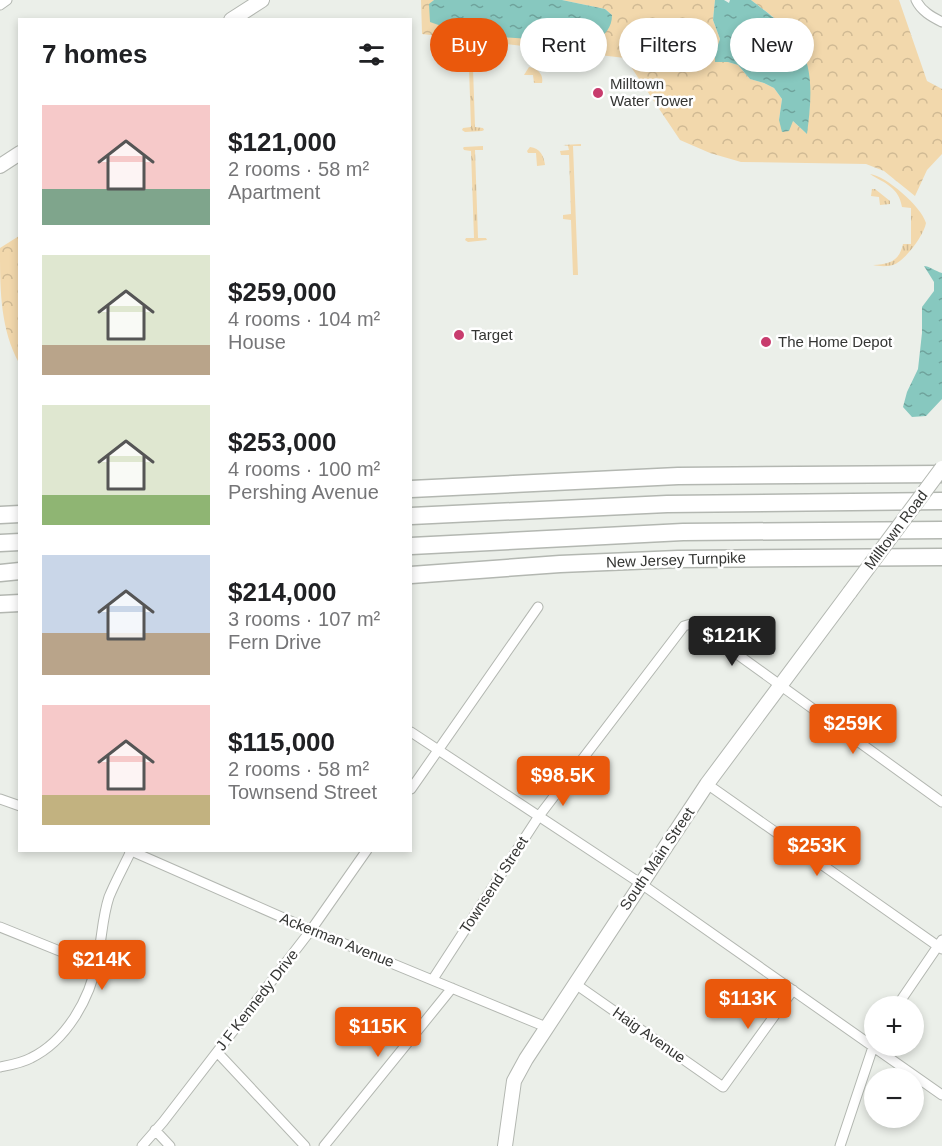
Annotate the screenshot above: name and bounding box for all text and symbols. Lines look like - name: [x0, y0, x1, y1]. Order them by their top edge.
- chip: Buy: [430, 18, 508, 72]
- chip: Rent: [520, 18, 607, 72]
- chip: Filters: [619, 18, 718, 72]
- chip: New: [730, 18, 814, 72]
- icon: filters: [355, 38, 388, 71]
- text: 7 homes: [42, 39, 148, 69]
- place label: Milltown Water Tower: [610, 75, 693, 109]
- marker: Milltown Water Tower: [591, 86, 605, 100]
- text: $121,000: [228, 127, 336, 157]
- icon: home: [90, 129, 162, 201]
- text: 2 rooms · 58 m²: [228, 158, 369, 180]
- text: Apartment: [228, 181, 320, 203]
- text: $259,000: [228, 277, 336, 307]
- icon: home: [90, 279, 162, 351]
- text: 4 rooms · 104 m²: [228, 308, 380, 330]
- place label: Target: [471, 326, 514, 343]
- marker: Target: [452, 328, 466, 342]
- text: House: [228, 331, 286, 353]
- place label: The Home Depot: [778, 333, 893, 350]
- marker: The Home Depot: [759, 335, 773, 349]
- text: $253,000: [228, 427, 336, 457]
- icon: home: [90, 429, 162, 501]
- text: 4 rooms · 100 m²: [228, 458, 380, 480]
- text: Pershing Avenue: [228, 481, 379, 503]
- street label: Milltown Road: [860, 487, 931, 572]
- street label: New Jersey Turnpike: [606, 549, 746, 570]
- text: $214,000: [228, 577, 336, 607]
- icon: home: [90, 579, 162, 651]
- text: 3 rooms · 107 m²: [228, 608, 380, 630]
- pin: $121K: [690, 616, 774, 667]
- text: $121K: [703, 624, 761, 646]
- text: Fern Drive: [228, 631, 321, 653]
- pin: $259K: [811, 704, 895, 755]
- text: $259K: [824, 712, 882, 734]
- text: $115,000: [228, 727, 335, 757]
- icon: home: [90, 729, 162, 801]
- pin: $98.5K: [514, 756, 612, 807]
- text: 2 rooms · 58 m²: [228, 758, 369, 780]
- text: $98.5K: [531, 764, 595, 786]
- text: Townsend Street: [228, 781, 377, 803]
- street label: South Main Street: [616, 804, 698, 913]
- pin: $253K: [775, 826, 859, 877]
- street label: Townsend Street: [456, 833, 532, 936]
- text: $253K: [788, 834, 846, 856]
- street label: Ackerman Avenue: [278, 909, 397, 970]
- pin: $214K: [60, 940, 144, 991]
- street label: J F Kennedy Drive: [212, 946, 301, 1054]
- text: $214K: [73, 948, 131, 970]
- pin: $113K: [706, 979, 790, 1030]
- text: $113K: [719, 987, 777, 1009]
- map controls: [864, 996, 924, 1128]
- button: +: [864, 996, 924, 1056]
- street label: Haig Avenue: [610, 1003, 689, 1066]
- pin: $115K: [336, 1007, 420, 1058]
- text: $115K: [349, 1015, 407, 1037]
- button: −: [864, 1068, 924, 1128]

